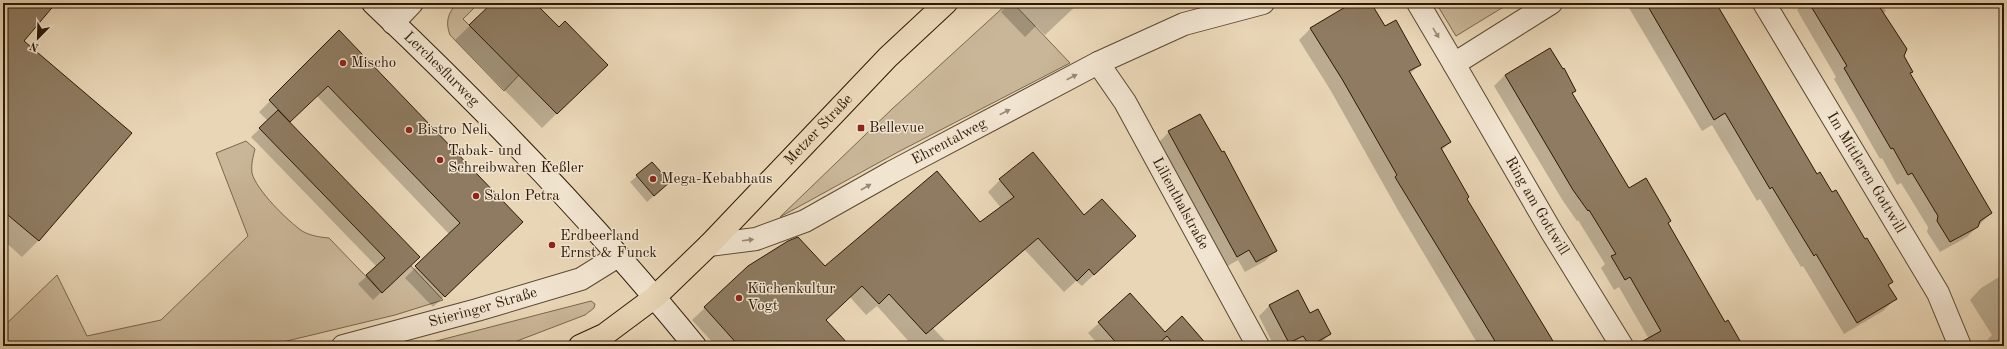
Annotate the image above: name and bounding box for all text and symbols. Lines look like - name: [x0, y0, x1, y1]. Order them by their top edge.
- north arrow: [18, 18, 58, 58]
- one-way arrow: [1432, 27, 1439, 39]
- street label: Lerchesflurweg: [401, 29, 482, 109]
- text: N: [28, 39, 41, 53]
- place label: Mischo: [351, 56, 396, 71]
- marker: Mischo: [338, 58, 348, 68]
- one-way arrow: [1066, 73, 1078, 80]
- street label: Metzer Straße: [782, 91, 856, 168]
- one-way arrow: [999, 109, 1011, 116]
- street label: Im Mittleren Gottwill: [1824, 110, 1908, 236]
- street label: Ehrentalweg: [909, 116, 989, 168]
- place label: Bellevue: [869, 121, 924, 136]
- place label: Bistro Neli: [417, 123, 488, 138]
- marker: Bellevue: [856, 123, 866, 133]
- marker: Bistro Neli: [404, 125, 414, 135]
- place label: Tabak- und Schreibwaren Keßler: [448, 144, 584, 176]
- street label: Ring am Gottwill: [1502, 154, 1572, 258]
- marker: Tabak- und Schreibwaren Keßler: [435, 155, 445, 165]
- street label: Lilienthalstraße: [1149, 155, 1211, 252]
- place label: Mega-Kebabhaus: [661, 172, 773, 187]
- marker: Mega-Kebabhaus: [648, 174, 658, 184]
- one-way arrow: [860, 184, 872, 191]
- place label: Salon Petra: [484, 189, 560, 204]
- marker: Salon Petra: [471, 191, 481, 201]
- place label: Erdbeerland Ernst & Funck: [560, 229, 657, 261]
- one-way arrow: [742, 237, 754, 243]
- marker: Erdbeerland Ernst & Funck: [547, 240, 557, 250]
- place label: Küchenkultur Vogt: [747, 282, 835, 314]
- street label: Stieringer Straße: [427, 285, 539, 330]
- marker: Küchenkultur Vogt: [734, 293, 744, 303]

